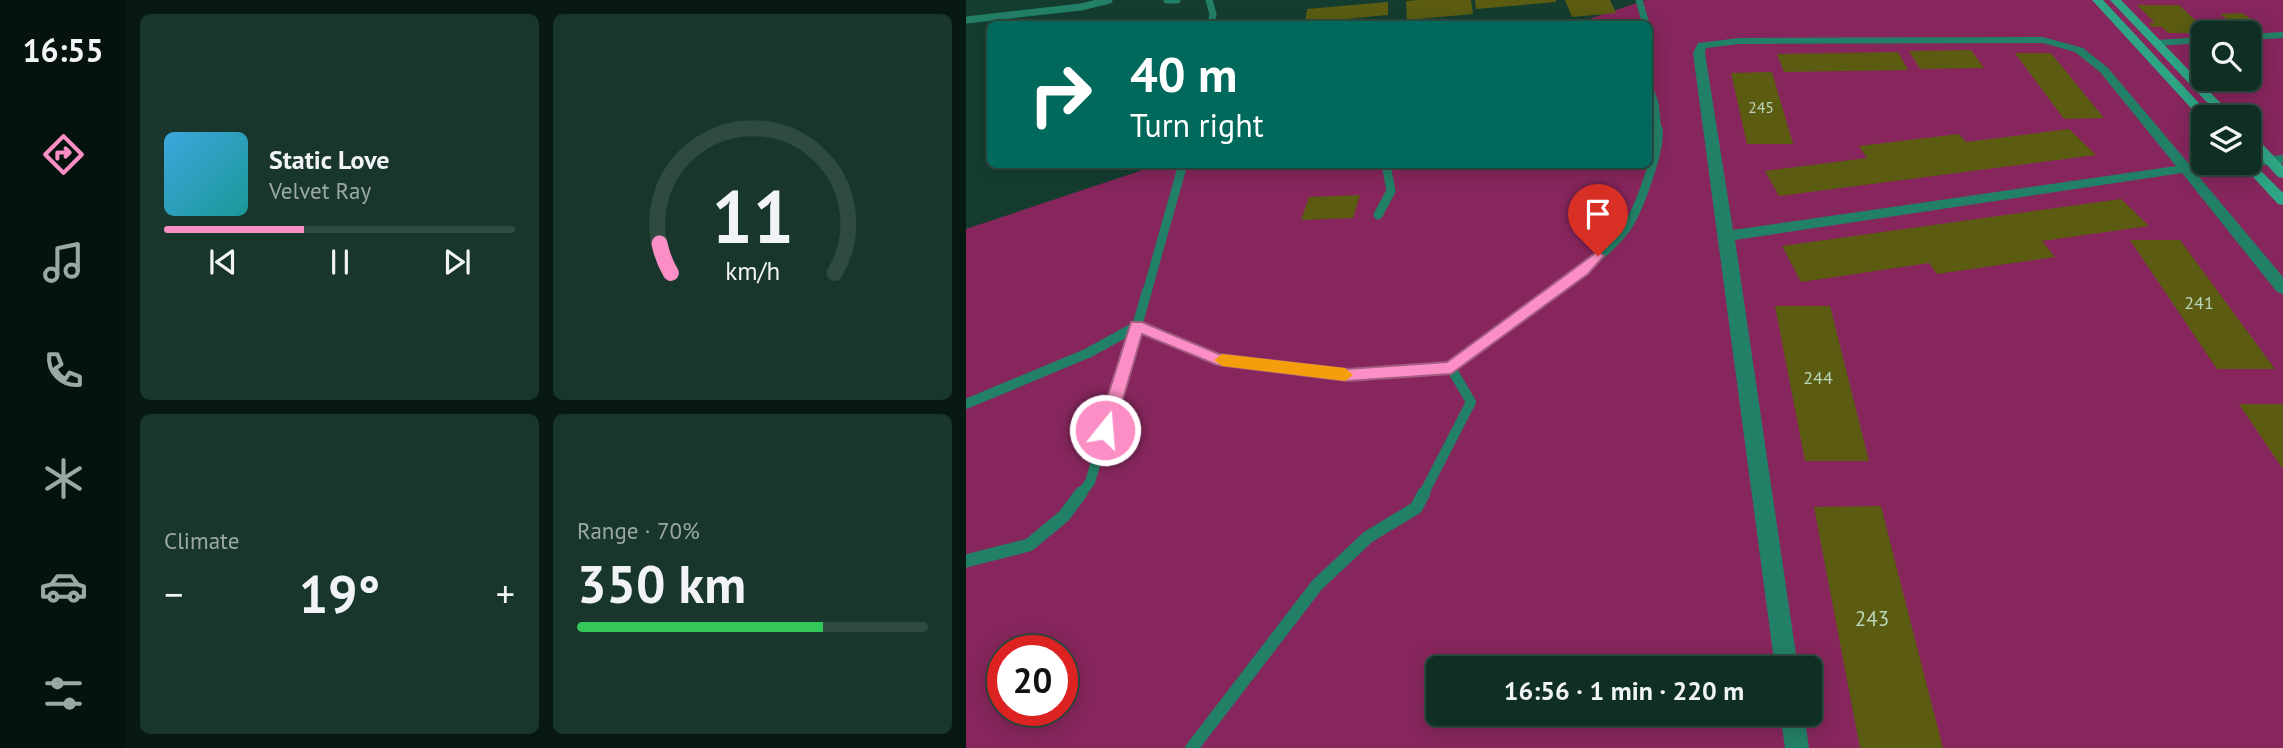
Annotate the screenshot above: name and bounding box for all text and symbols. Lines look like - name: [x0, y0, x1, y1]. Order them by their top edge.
- map controls: [2191, 21, 2261, 175]
- button: search: [2191, 21, 2261, 91]
- text: 16:55: [22, 29, 104, 71]
- text: 40 m: [1130, 42, 1237, 106]
- icon: right: [1015, 49, 1106, 140]
- house number: 245: [1748, 97, 1774, 117]
- text: Turn right: [1130, 104, 1264, 146]
- button: layers: [2191, 105, 2261, 175]
- icon: directions: [39, 130, 88, 179]
- text: Static Love: [269, 143, 390, 176]
- text: 11: [711, 169, 794, 263]
- text: Velvet Ray: [269, 176, 371, 205]
- pin: [1568, 184, 1628, 256]
- icon: arrive: [1579, 195, 1617, 233]
- icon: music: [39, 238, 88, 287]
- icon: previous: [204, 243, 242, 281]
- icon: pause: [321, 243, 359, 281]
- icon: next: [438, 243, 476, 281]
- text: km/h: [725, 255, 780, 287]
- house number: 241: [2184, 291, 2214, 314]
- icon: phone: [39, 346, 88, 395]
- house number: 244: [1803, 366, 1833, 389]
- position arrow: [1068, 393, 1142, 467]
- icon: climate: [39, 454, 88, 503]
- text: Range · 70%: [577, 516, 700, 545]
- text: Climate: [164, 526, 239, 555]
- text: 350 km: [577, 550, 746, 617]
- text: 19°: [299, 560, 380, 627]
- icon: car: [39, 562, 88, 611]
- text: −: [164, 569, 183, 618]
- text: +: [496, 569, 515, 618]
- house number: 243: [1855, 605, 1889, 632]
- speed limit sign: 20: [987, 635, 1078, 726]
- icon: filters: [39, 669, 88, 718]
- text: 16:56 · 1 min · 220 m: [1504, 674, 1744, 707]

